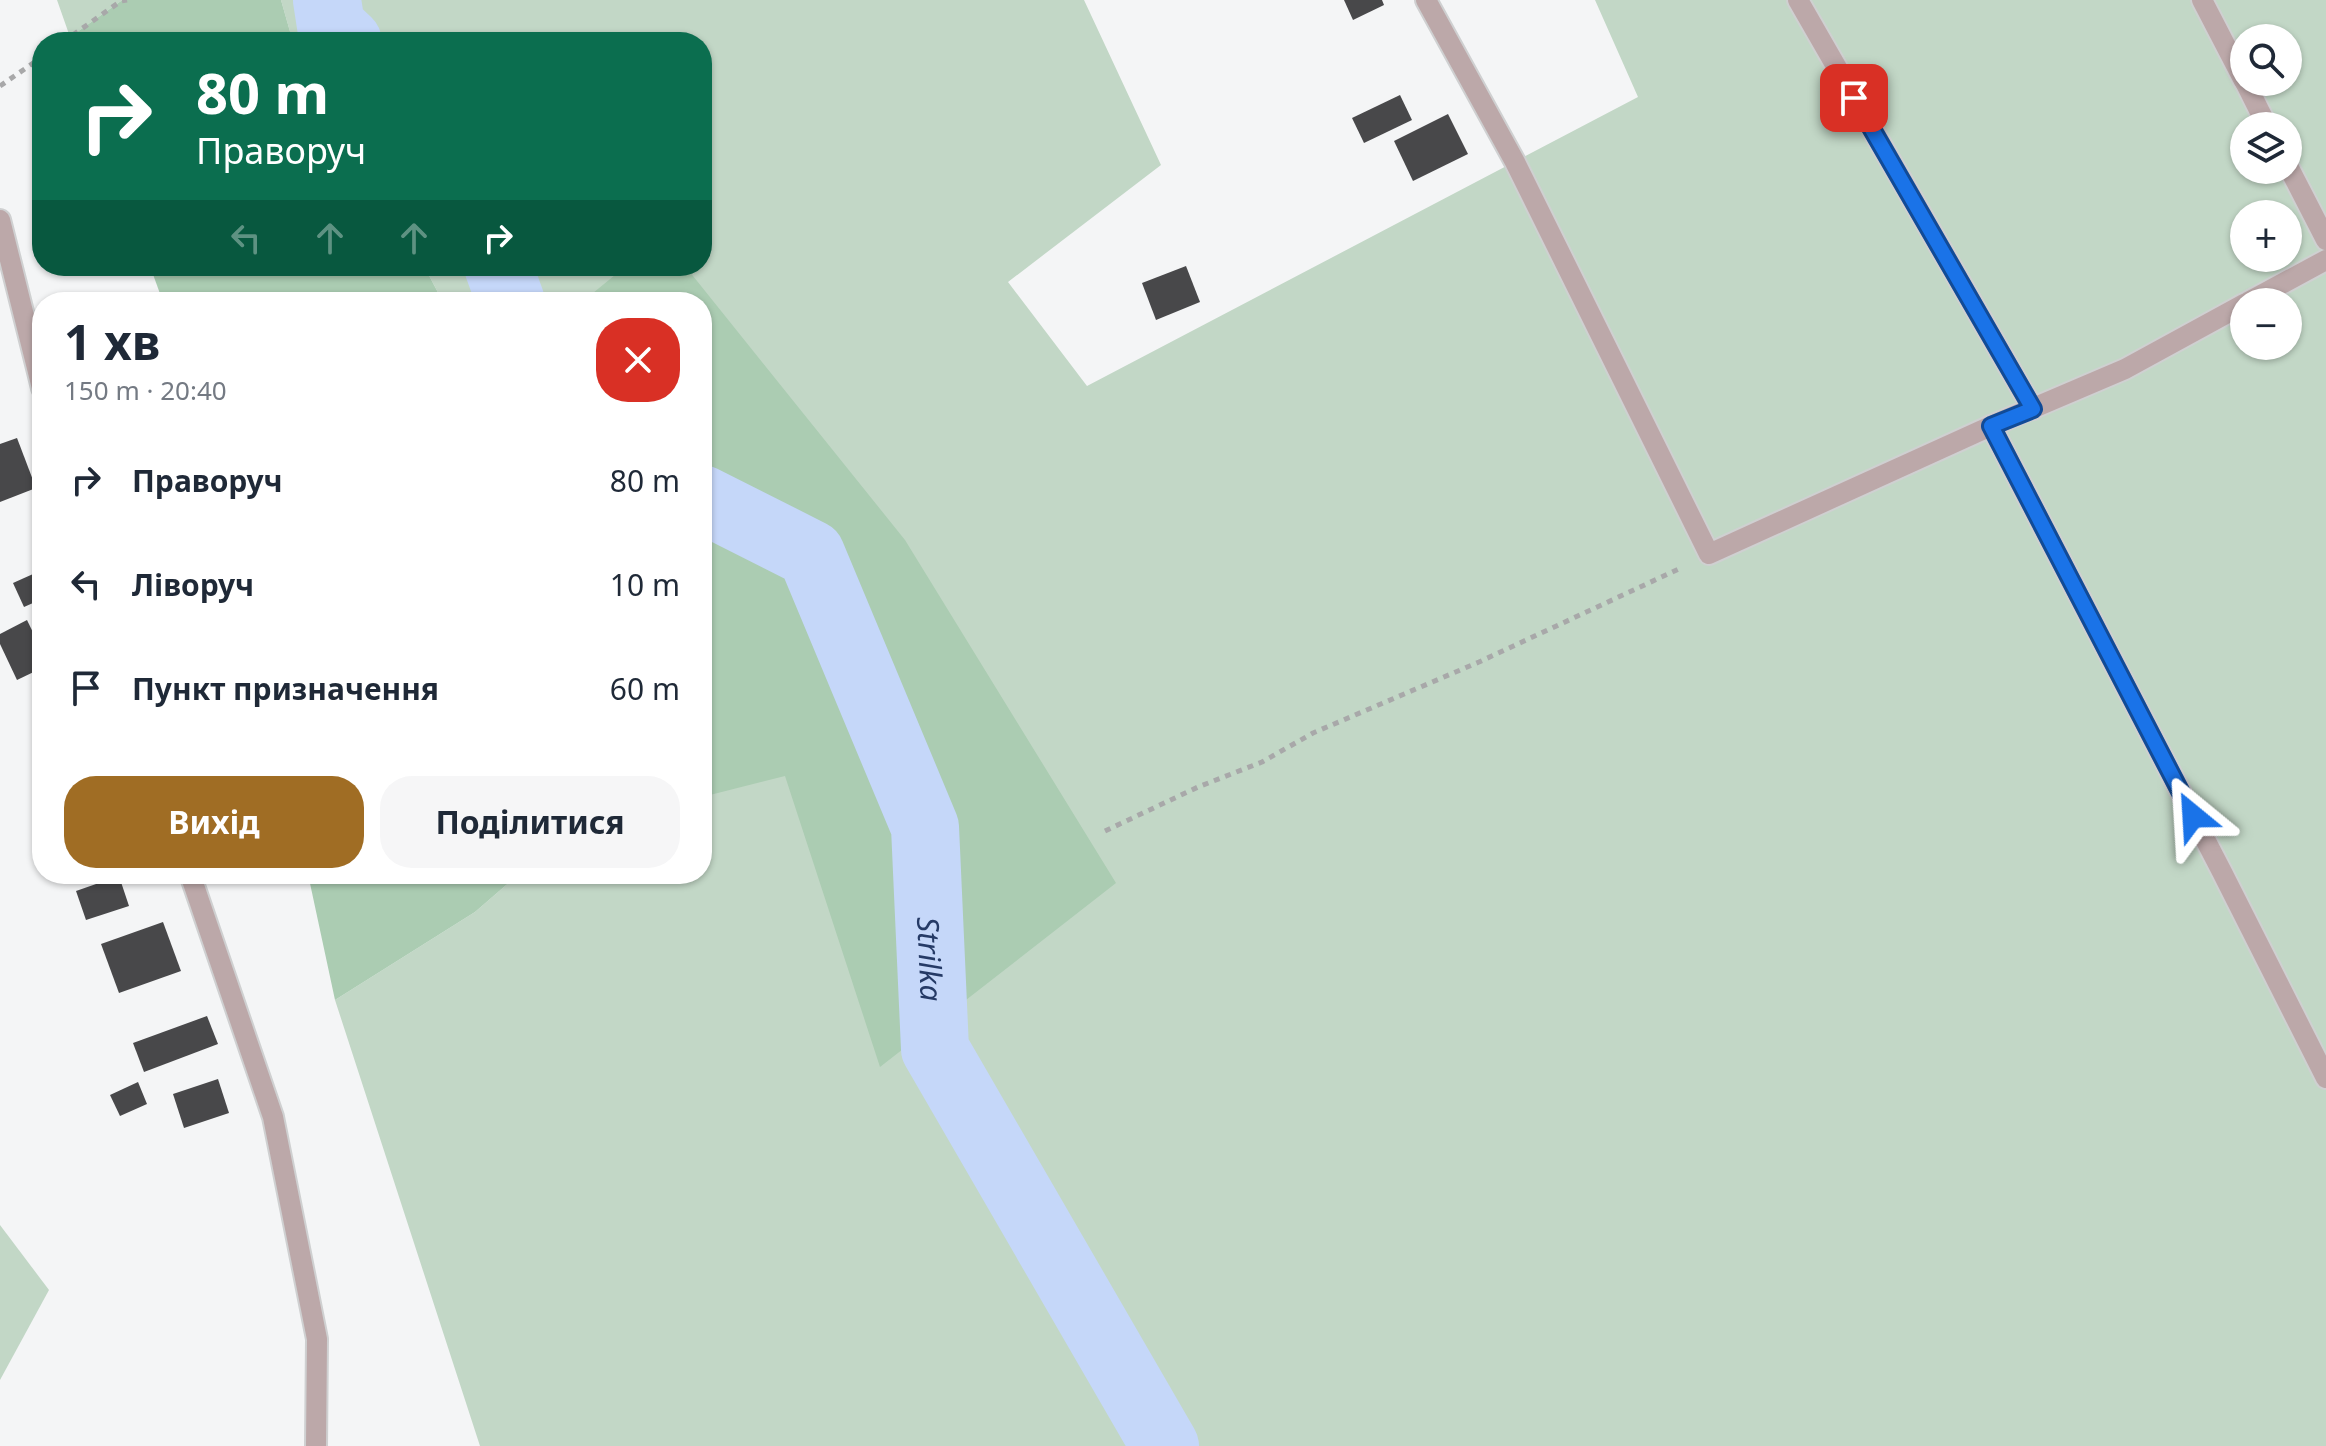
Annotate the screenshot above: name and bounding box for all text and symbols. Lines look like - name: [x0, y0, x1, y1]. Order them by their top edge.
- map controls: [2230, 24, 2302, 360]
- button: search: [2230, 24, 2302, 96]
- text: 80 m: [196, 54, 329, 130]
- icon: right: [64, 64, 168, 168]
- pin: [1820, 64, 1888, 132]
- icon: arrive: [1832, 76, 1876, 120]
- button: layers: [2230, 112, 2302, 184]
- text: Праворуч: [196, 126, 366, 175]
- button: +: [2230, 200, 2302, 272]
- icon: left: [224, 216, 268, 260]
- icon: ahead: [308, 216, 352, 260]
- icon: ahead: [392, 216, 436, 260]
- icon: right: [476, 216, 520, 260]
- button: −: [2230, 288, 2302, 360]
- text: 1 хв: [64, 309, 160, 374]
- button: close: [596, 318, 680, 402]
- text: 150 m · 20:40: [64, 372, 227, 408]
- icon: right: [64, 458, 108, 502]
- text: Праворуч: [132, 460, 283, 501]
- text: 80 m: [610, 460, 680, 501]
- icon: left: [64, 562, 108, 606]
- text: Ліворуч: [132, 564, 254, 605]
- text: 10 m: [610, 564, 680, 605]
- icon: arrive: [64, 666, 108, 710]
- text: Пункт призначення: [132, 668, 439, 709]
- text: 60 m: [610, 668, 680, 709]
- position arrow: [2151, 774, 2235, 858]
- button: Вихід: [64, 776, 364, 868]
- button: Поділитися: [380, 776, 680, 868]
- water label: Strilka: [909, 916, 953, 1002]

